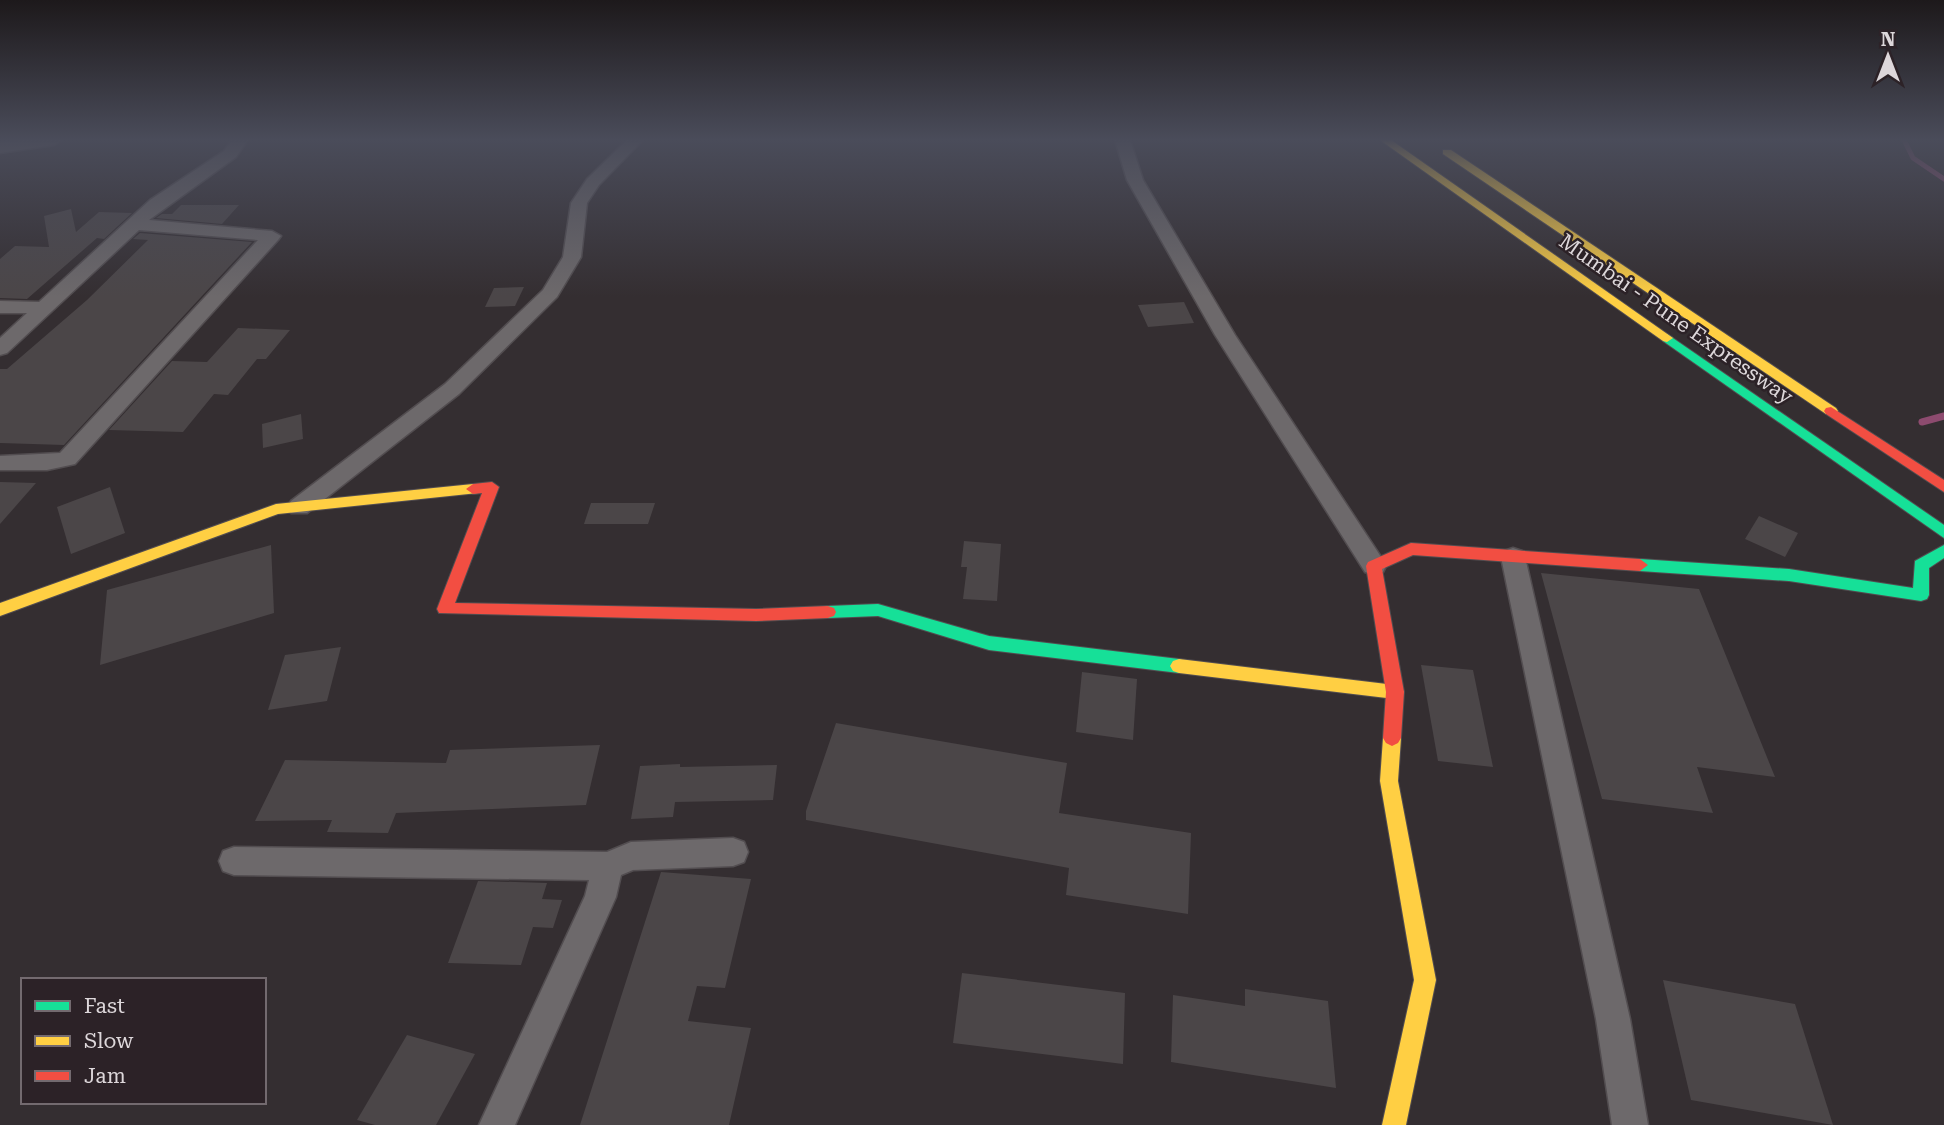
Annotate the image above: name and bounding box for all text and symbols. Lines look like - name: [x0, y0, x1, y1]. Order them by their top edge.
- north arrow: [1853, 21, 1923, 91]
- text: N: [1881, 28, 1896, 51]
- street label: Mumbai - Pune Expressway: [1555, 229, 1798, 409]
- legend: [21, 978, 266, 1104]
- text: Fast: [84, 994, 125, 1018]
- text: Slow: [84, 1029, 134, 1053]
- text: Jam: [84, 1064, 126, 1088]

